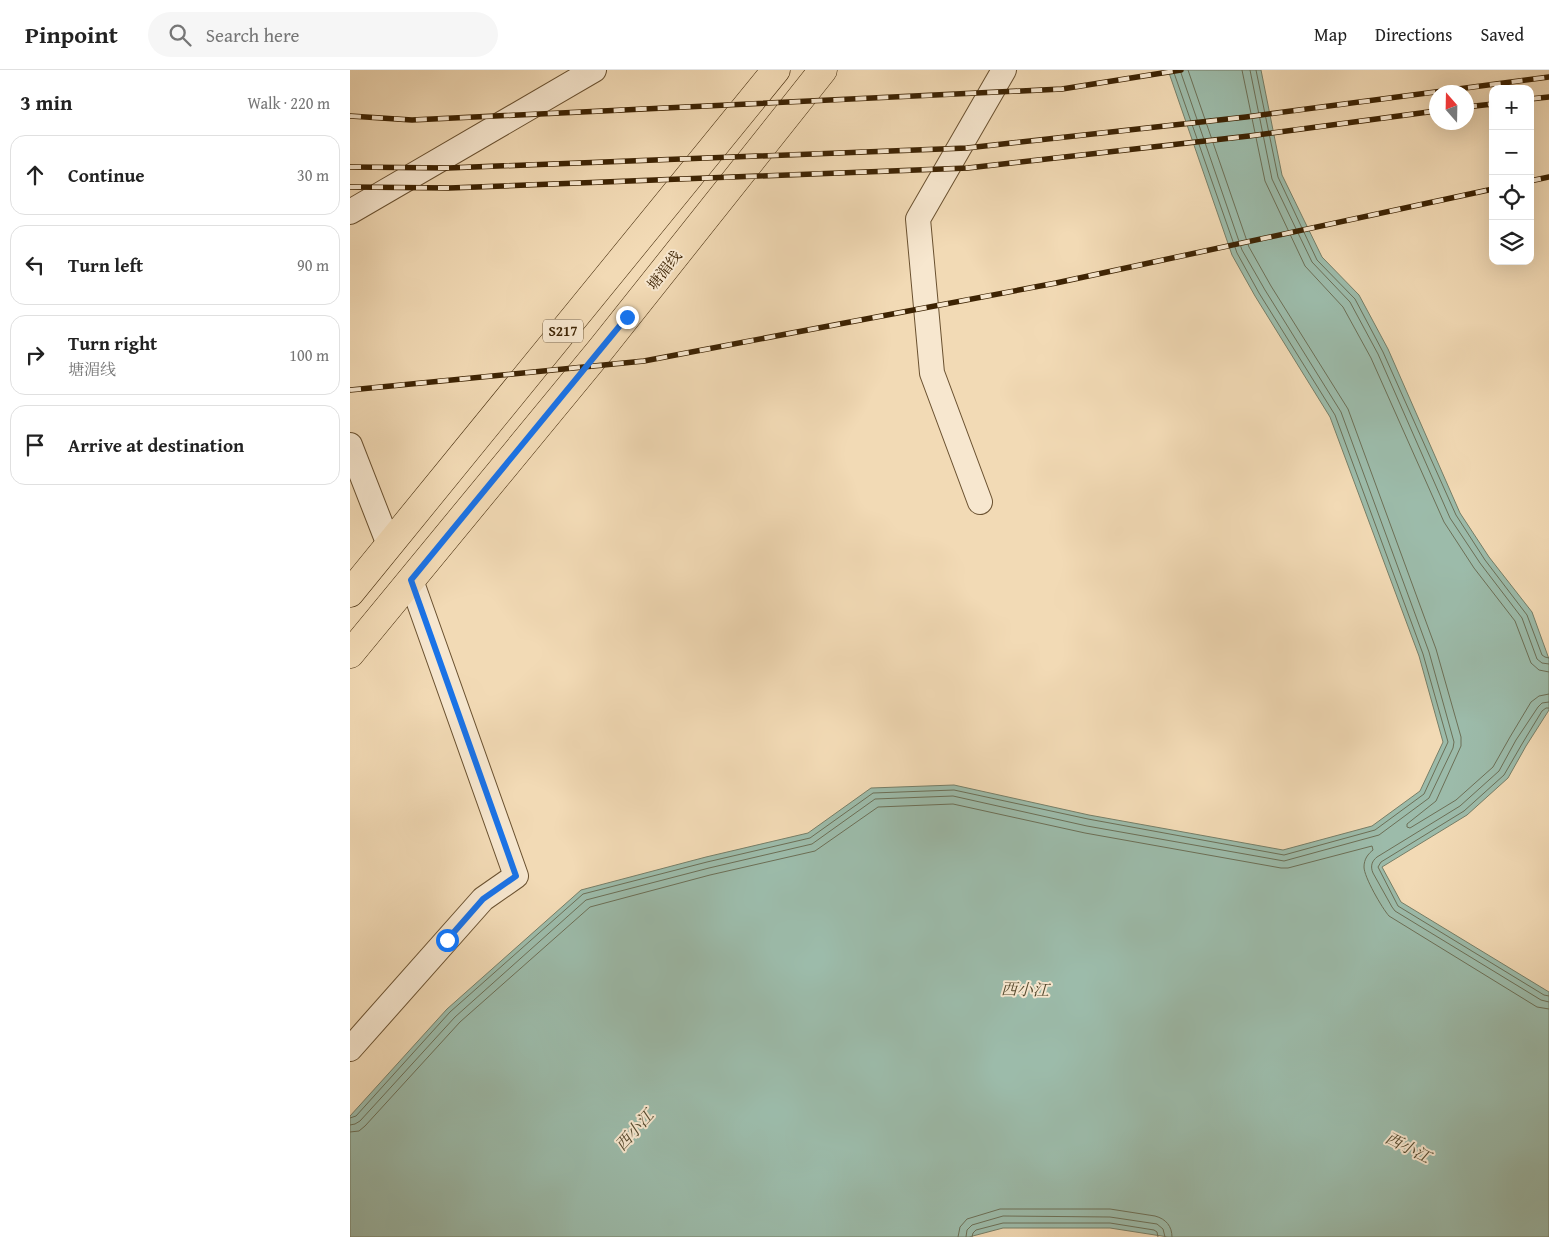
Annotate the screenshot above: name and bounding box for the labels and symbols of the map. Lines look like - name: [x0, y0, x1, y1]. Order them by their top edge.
- north arrow: [1429, 85, 1474, 130]
- street label: 塘湄线: [642, 246, 686, 294]
- route end: [616, 306, 639, 329]
- road number: S217: [543, 320, 583, 342]
- route start: [436, 929, 459, 952]
- water label: 西小江: [1001, 976, 1051, 1002]
- water label: 西小江: [609, 1103, 660, 1156]
- water label: 西小江: [1381, 1125, 1437, 1169]

